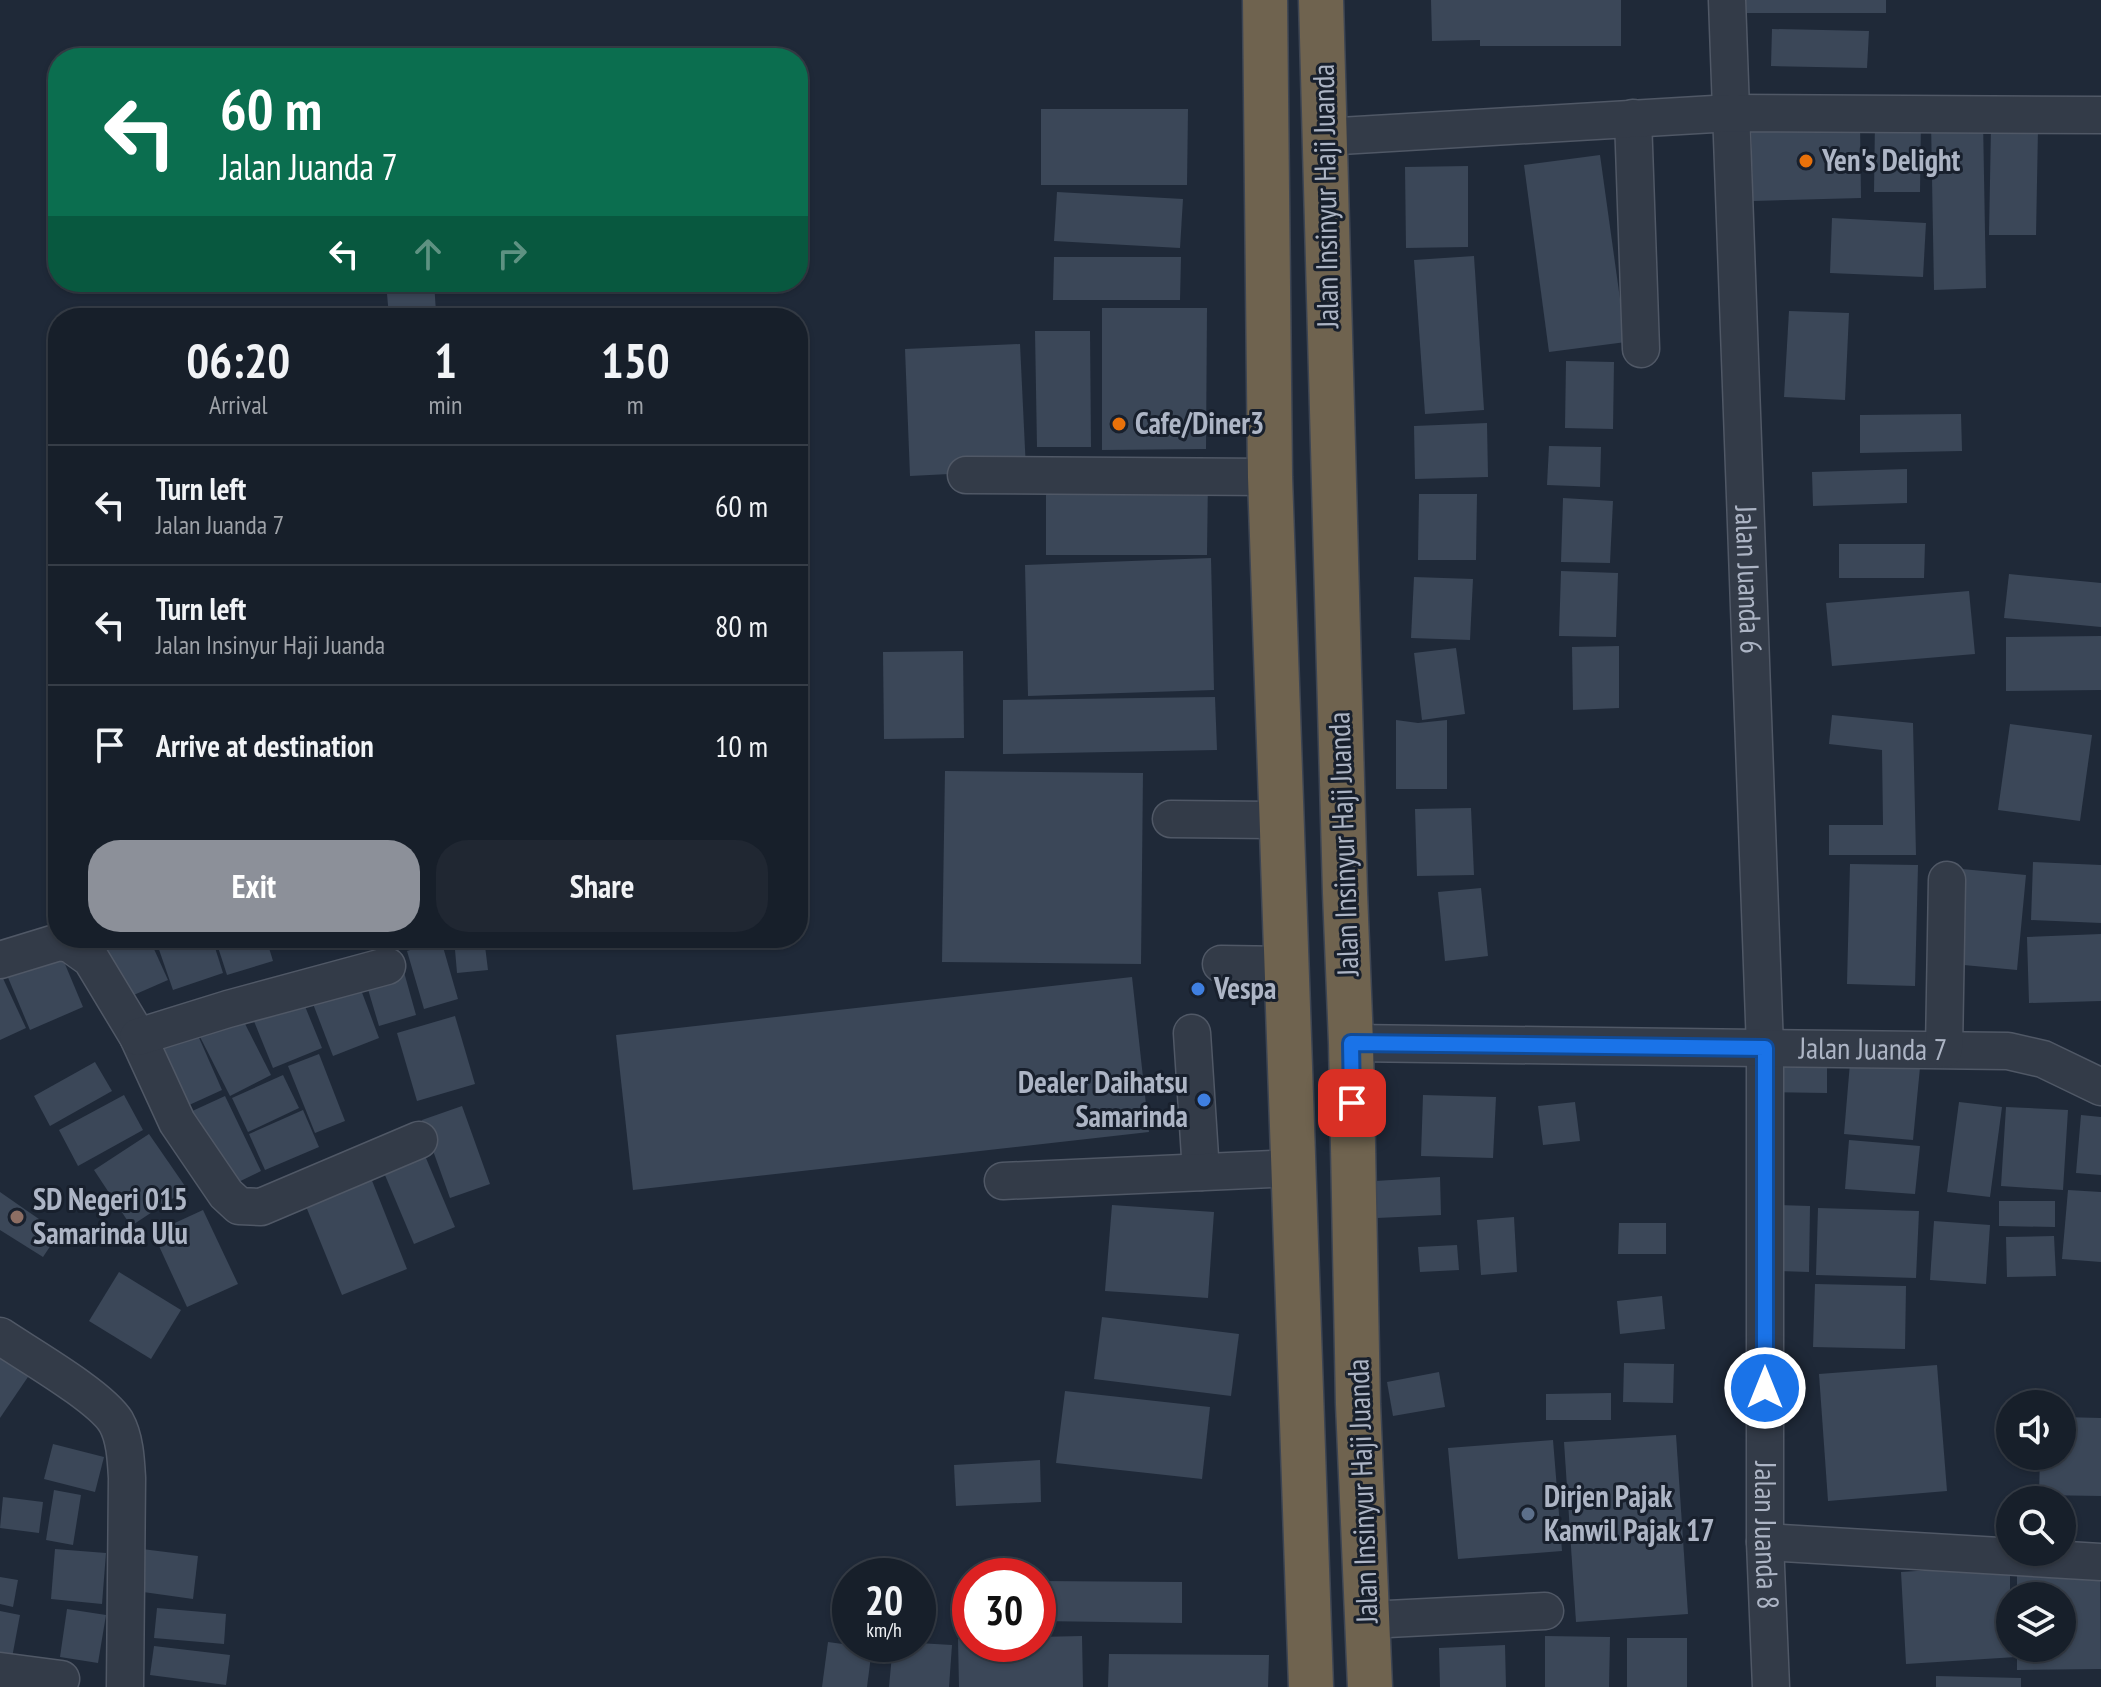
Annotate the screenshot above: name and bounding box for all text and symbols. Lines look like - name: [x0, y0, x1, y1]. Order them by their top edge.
- street label: Jalan Insinyur Haji Juanda: [1303, 63, 1346, 330]
- text: 60 m: [220, 73, 322, 145]
- icon: left: [88, 80, 192, 184]
- place label: Yen's Delight: [1821, 140, 1960, 179]
- text: Jalan Juanda 7: [220, 143, 398, 190]
- marker: Yen's Delight: [1797, 152, 1815, 170]
- icon: left: [322, 232, 366, 276]
- icon: ahead: [406, 232, 450, 276]
- icon: right: [490, 232, 534, 276]
- text: 06:20: [186, 329, 290, 391]
- text: 1: [434, 329, 457, 391]
- text: 150: [601, 329, 670, 391]
- text: Arrival: [209, 388, 268, 421]
- text: min: [428, 388, 462, 421]
- text: m: [627, 388, 644, 421]
- place label: Cafe/Diner3: [1135, 403, 1264, 442]
- marker: Cafe/Diner3: [1110, 415, 1128, 433]
- text: Turn left: [156, 469, 246, 508]
- icon: left: [88, 483, 132, 527]
- text: 60 m: [715, 486, 768, 525]
- street label: Jalan Juanda 6: [1727, 504, 1772, 654]
- text: Jalan Juanda 7: [156, 508, 284, 541]
- text: Turn left: [156, 589, 246, 628]
- icon: left: [88, 603, 132, 647]
- text: 80 m: [715, 606, 768, 645]
- text: Jalan Insinyur Haji Juanda: [156, 628, 385, 661]
- street label: Jalan Insinyur Haji Juanda: [1318, 711, 1367, 978]
- icon: arrive: [88, 723, 132, 767]
- text: Arrive at destination: [156, 726, 374, 765]
- text: 10 m: [715, 726, 768, 765]
- button: Exit: [88, 840, 420, 932]
- button: Share: [436, 840, 768, 932]
- place label: Vespa: [1213, 968, 1276, 1007]
- marker: Vespa: [1189, 980, 1207, 998]
- street label: Jalan Juanda 7: [1798, 1027, 1947, 1068]
- place label: Dealer Daihatsu Samarinda: [1018, 1062, 1188, 1135]
- pin: [1318, 1069, 1386, 1137]
- icon: arrive: [1330, 1081, 1374, 1125]
- marker: Dealer Daihatsu Samarinda: [1195, 1091, 1213, 1109]
- place label: SD Negeri 015 Samarinda Ulu: [33, 1179, 188, 1252]
- marker: SD Negeri 015 Samarinda Ulu: [8, 1208, 26, 1226]
- position arrow: [1723, 1346, 1807, 1430]
- street label: Jalan Insinyur Haji Juanda: [1337, 1358, 1386, 1625]
- map controls: [1996, 1390, 2076, 1662]
- button: sound: [1996, 1390, 2076, 1470]
- street label: Jalan Juanda 8: [1747, 1460, 1789, 1610]
- place label: Dirjen Pajak Kanwil Pajak 17: [1544, 1476, 1715, 1549]
- button: search: [1996, 1486, 2076, 1566]
- marker: Dirjen Pajak Kanwil Pajak 17: [1519, 1505, 1537, 1523]
- speed limit sign: 30: [952, 1558, 1056, 1662]
- text: 20: [865, 1574, 903, 1626]
- button: layers: [1996, 1582, 2076, 1662]
- text: km/h: [866, 1617, 902, 1643]

